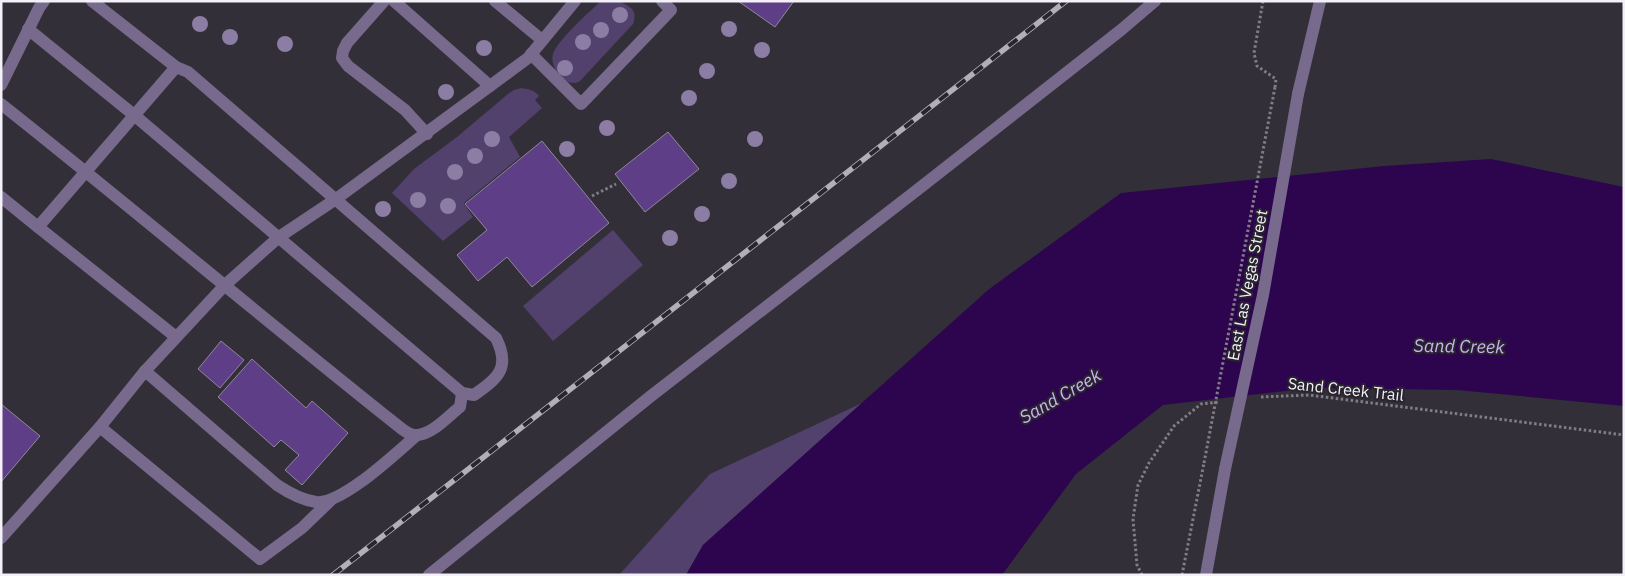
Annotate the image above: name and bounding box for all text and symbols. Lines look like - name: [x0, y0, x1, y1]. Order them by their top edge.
- street label: East Las Vegas Street: [1223, 208, 1271, 362]
- water label: Sand Creek: [1413, 334, 1505, 358]
- water label: Sand Creek: [1015, 363, 1106, 429]
- street label: Sand Creek Trail: [1287, 373, 1405, 405]

